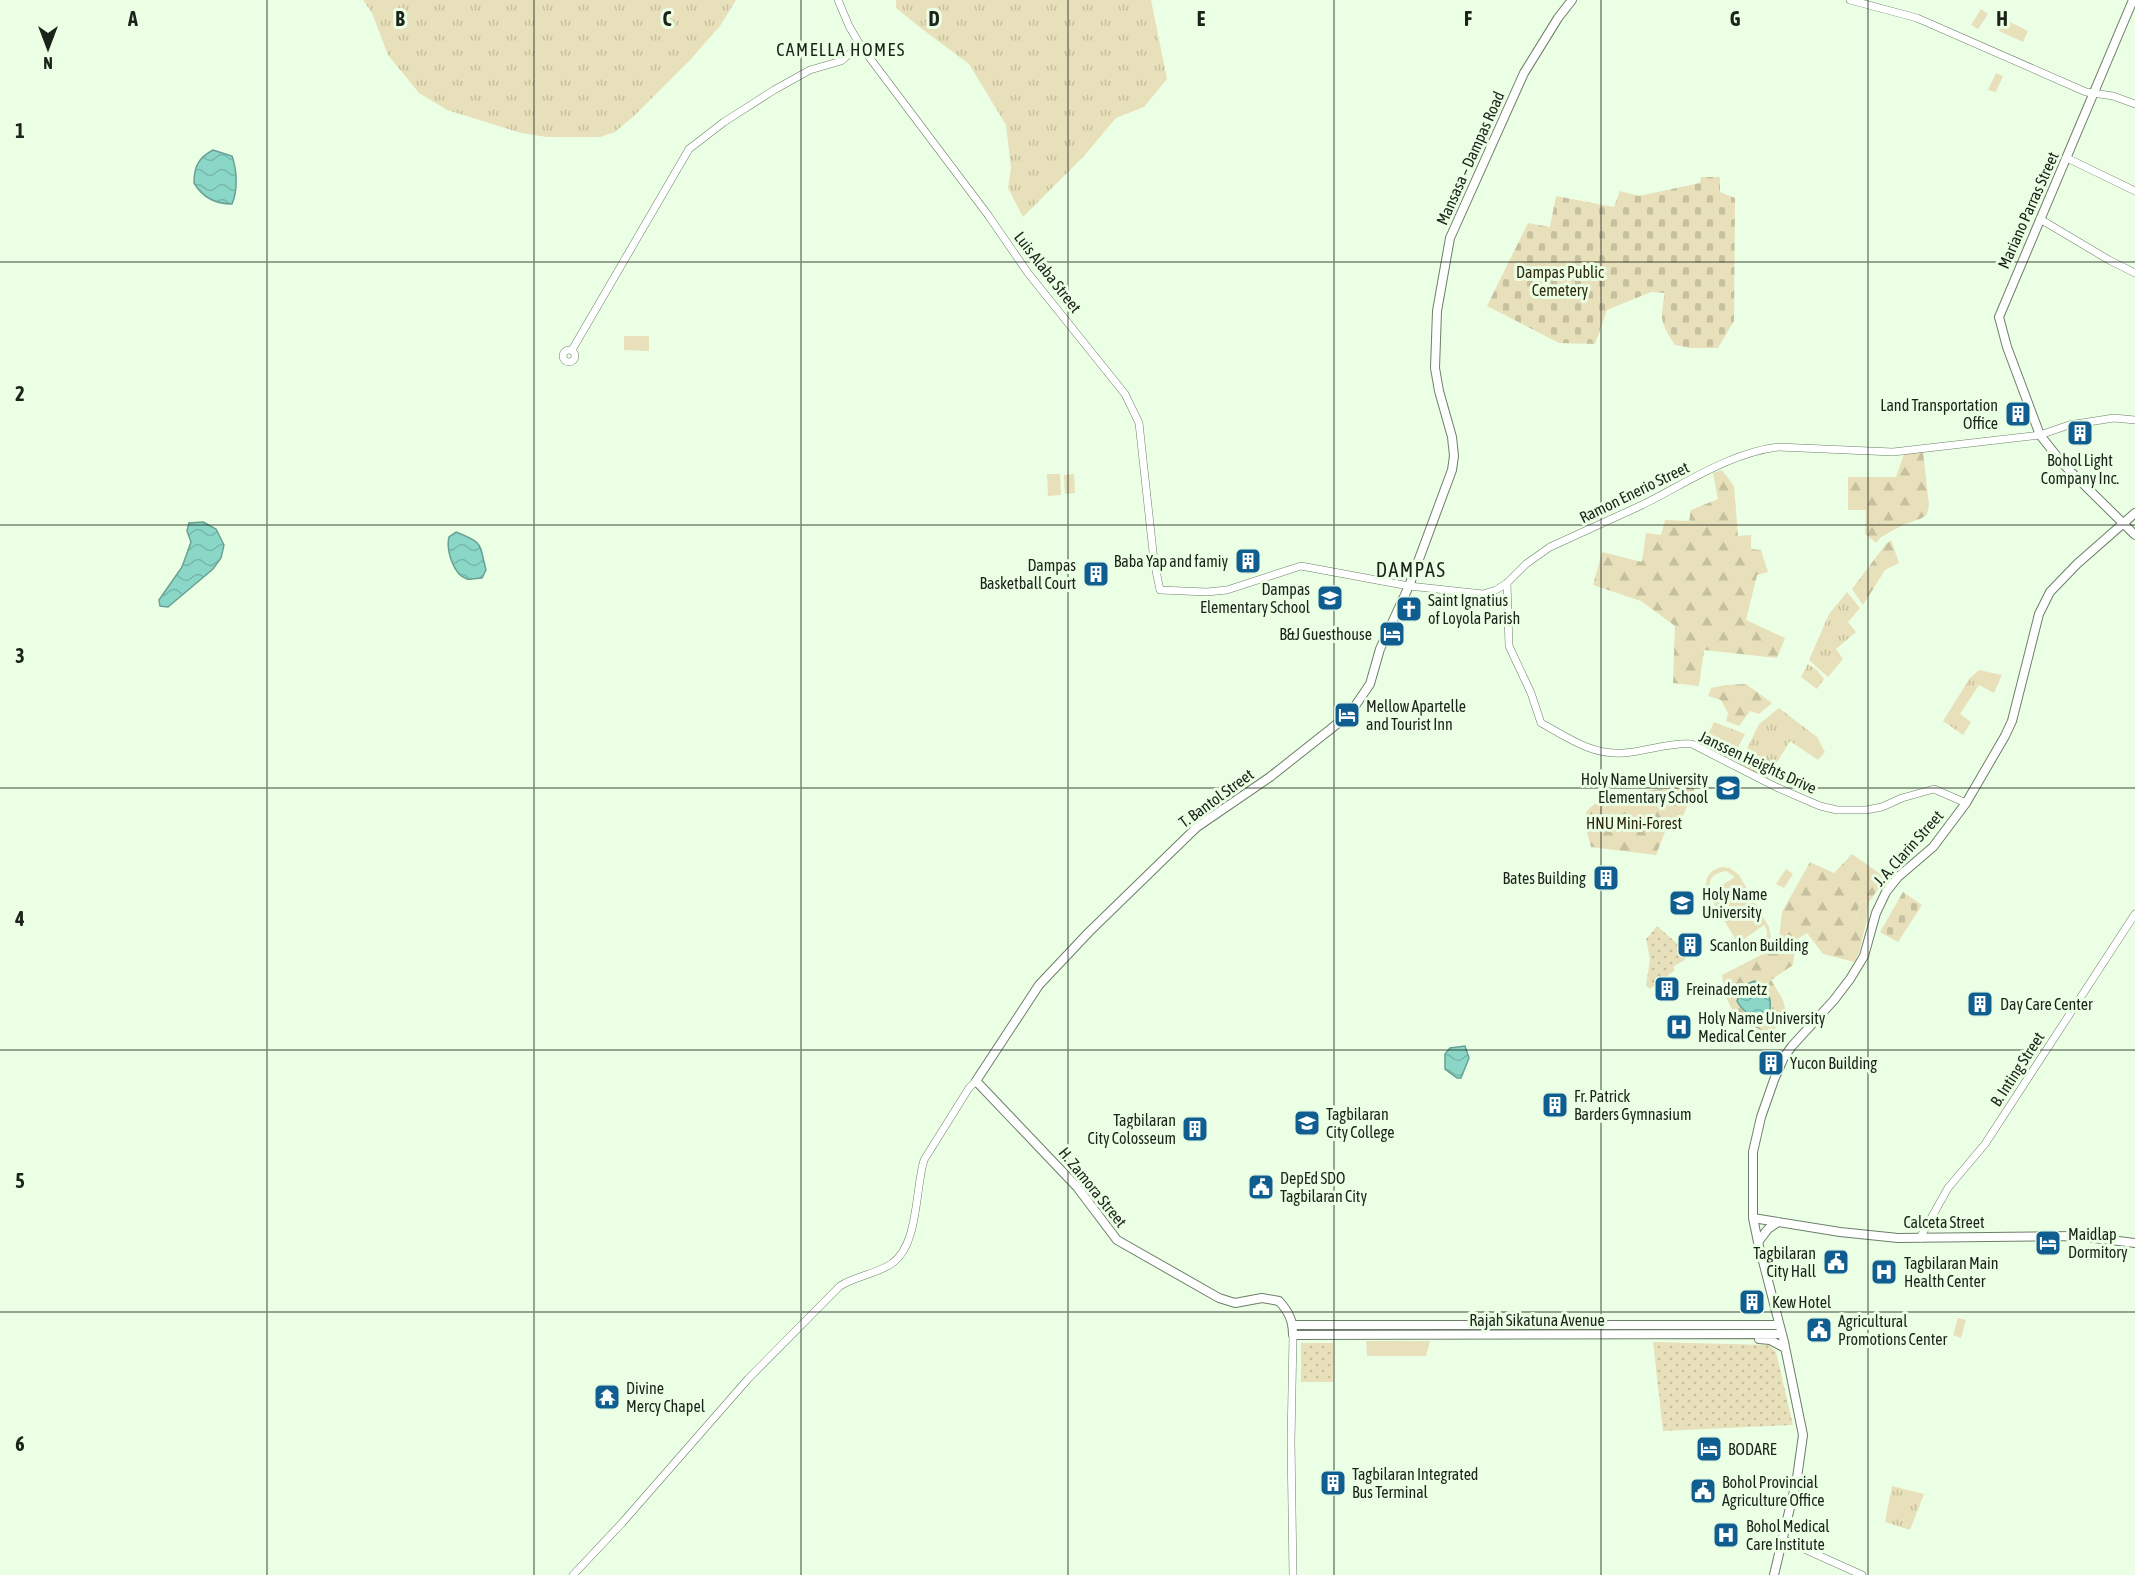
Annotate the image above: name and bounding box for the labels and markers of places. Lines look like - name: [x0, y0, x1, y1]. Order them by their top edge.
- place label: Land Transportation Office: [1880, 396, 1998, 432]
- building icon: Land Transportation Office: [2003, 399, 2033, 429]
- building icon: Bohol Light Company Inc.: [2065, 418, 2095, 448]
- place label: Bohol Light Company Inc.: [2041, 451, 2119, 488]
- building icon: Baba Yap and famiy: [1233, 546, 1263, 576]
- place label: Baba Yap and famiy: [1114, 552, 1228, 571]
- place label: Dampas Basketball Court: [979, 556, 1076, 592]
- building icon: Dampas Basketball Court: [1081, 559, 1111, 589]
- place label: Dampas Elementary School: [1200, 580, 1311, 617]
- school or university icon: Dampas Elementary School: [1315, 583, 1345, 613]
- place label: Saint Ignatius of Loyola Parish: [1428, 591, 1520, 628]
- church icon: Saint Ignatius of Loyola Parish: [1394, 594, 1424, 624]
- hotel icon: B&J Guesthouse: [1377, 619, 1407, 649]
- place label: B&J Guesthouse: [1279, 625, 1372, 643]
- place label: Mellow Apartelle and Tourist Inn: [1366, 697, 1466, 733]
- hotel icon: Mellow Apartelle and Tourist Inn: [1332, 700, 1362, 730]
- place label: Holy Name University Elementary School: [1581, 770, 1709, 807]
- school or university icon: Holy Name University Elementary School: [1713, 773, 1743, 803]
- building icon: Bates Building: [1591, 863, 1621, 893]
- place label: Bates Building: [1502, 869, 1586, 888]
- place label: Holy Name University: [1702, 885, 1767, 922]
- school or university icon: Holy Name University: [1667, 888, 1697, 918]
- building icon: Scanlon Building: [1675, 930, 1705, 960]
- place label: Scanlon Building: [1710, 936, 1808, 955]
- building icon: Freinademetz: [1652, 974, 1682, 1004]
- place label: Freinademetz: [1686, 980, 1767, 998]
- building icon: Day Care Center: [1965, 989, 1995, 1019]
- place label: Day Care Center: [2000, 995, 2093, 1014]
- place label: Holy Name University Medical Center: [1698, 1009, 1826, 1045]
- hospital icon: Holy Name University Medical Center: [1664, 1012, 1694, 1042]
- building icon: Yucon Building: [1756, 1048, 1786, 1078]
- place label: Yucon Building: [1790, 1054, 1877, 1073]
- place label: Fr. Patrick Barders Gymnasium: [1574, 1087, 1692, 1124]
- building icon: Fr. Patrick Barders Gymnasium: [1540, 1090, 1570, 1120]
- place label: Tagbilaran City College: [1326, 1105, 1394, 1142]
- school or university icon: Tagbilaran City College: [1292, 1108, 1322, 1138]
- place label: Tagbilaran City Colosseum: [1088, 1111, 1176, 1148]
- building icon: Tagbilaran City Colosseum: [1180, 1114, 1210, 1144]
- place label: DepEd SDO Tagbilaran City: [1280, 1169, 1367, 1206]
- public building icon: DepEd SDO Tagbilaran City: [1246, 1172, 1276, 1202]
- place label: Maidlap Dormitory: [2068, 1225, 2128, 1262]
- hotel icon: Maidlap Dormitory: [2033, 1228, 2063, 1258]
- place label: Tagbilaran City Hall: [1753, 1244, 1817, 1281]
- public building icon: Tagbilaran City Hall: [1821, 1247, 1851, 1277]
- place label: Tagbilaran Main Health Center: [1904, 1254, 1999, 1290]
- hospital icon: Tagbilaran Main Health Center: [1869, 1257, 1899, 1287]
- building icon: Kew Hotel: [1737, 1287, 1767, 1317]
- place label: Kew Hotel: [1772, 1293, 1832, 1311]
- place label: Agricultural Promotions Center: [1838, 1312, 1947, 1348]
- public building icon: Agricultural Promotions Center: [1804, 1315, 1834, 1345]
- place label: Divine Mercy Chapel: [626, 1379, 706, 1416]
- temple icon: Divine Mercy Chapel: [592, 1382, 622, 1412]
- hotel icon: BODARE: [1694, 1434, 1724, 1464]
- place label: BODARE: [1728, 1440, 1777, 1458]
- place label: Tagbilaran Integrated Bus Terminal: [1352, 1465, 1478, 1501]
- building icon: Tagbilaran Integrated Bus Terminal: [1318, 1468, 1348, 1498]
- place label: Bohol Provincial Agriculture Office: [1722, 1473, 1824, 1510]
- public building icon: Bohol Provincial Agriculture Office: [1688, 1476, 1718, 1506]
- place label: Bohol Medical Care Institute: [1746, 1517, 1830, 1553]
- hospital icon: Bohol Medical Care Institute: [1711, 1520, 1741, 1550]

